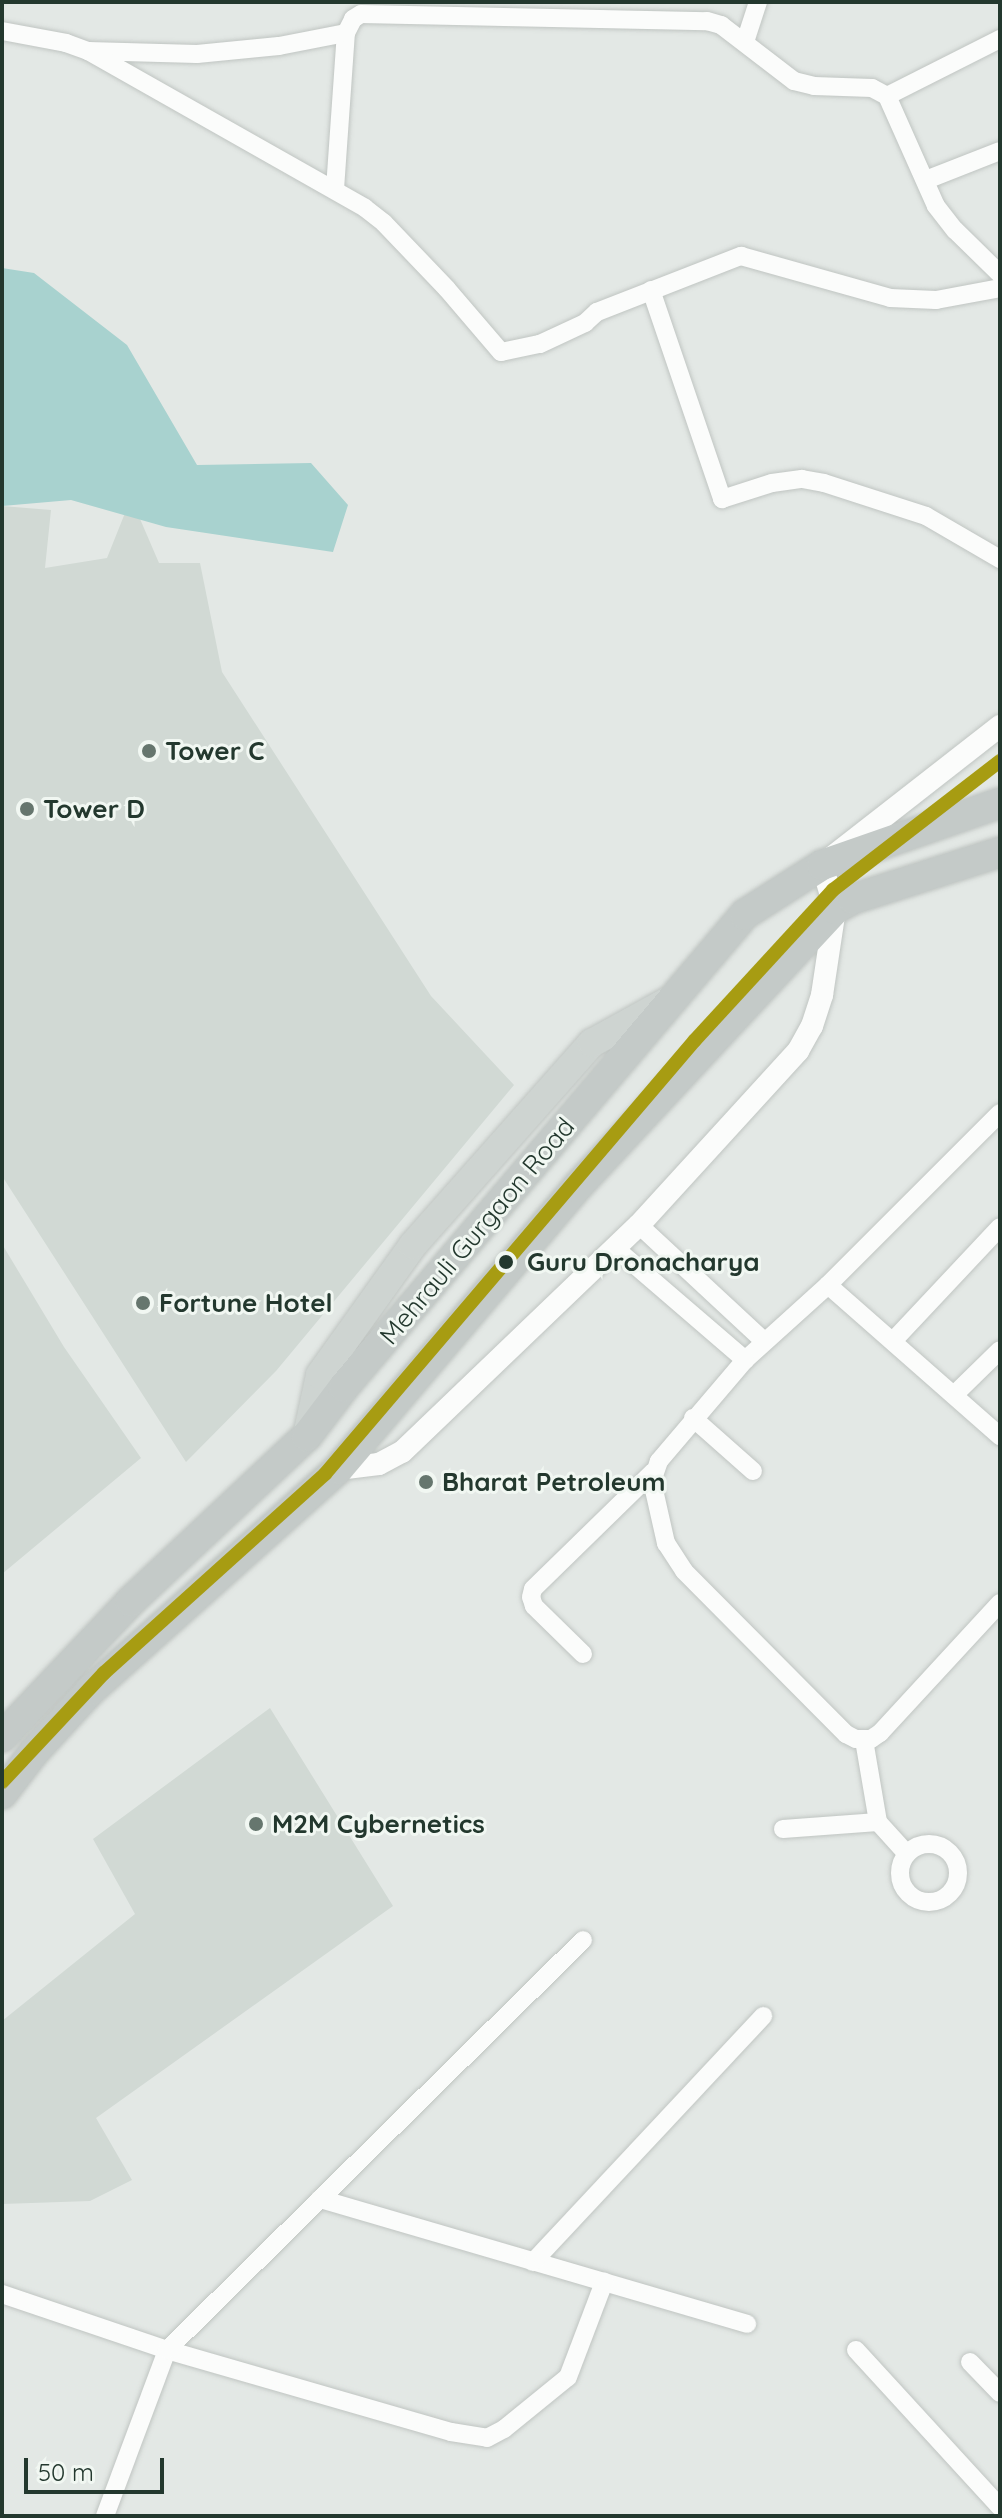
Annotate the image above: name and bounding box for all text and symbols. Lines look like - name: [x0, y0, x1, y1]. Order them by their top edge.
- place label: Tower C: [165, 735, 265, 767]
- marker: Tower C: [140, 742, 158, 760]
- place label: Tower D: [43, 793, 145, 825]
- marker: Tower D: [18, 800, 36, 818]
- street label: Mehrauli Gurgaon Road: [373, 1111, 581, 1351]
- place label: Guru Dronacharya: [527, 1246, 759, 1278]
- marker: Guru Dronacharya: [492, 1248, 520, 1276]
- place label: Fortune Hotel: [159, 1287, 333, 1319]
- marker: Fortune Hotel: [134, 1294, 152, 1312]
- place label: Bharat Petroleum: [442, 1466, 665, 1498]
- marker: Bharat Petroleum: [417, 1473, 435, 1491]
- place label: M2M Cybernetics: [272, 1808, 485, 1840]
- marker: M2M Cybernetics: [247, 1815, 265, 1833]
- scale bar: [28, 2442, 168, 2492]
- text: 50 m: [38, 2457, 94, 2487]

